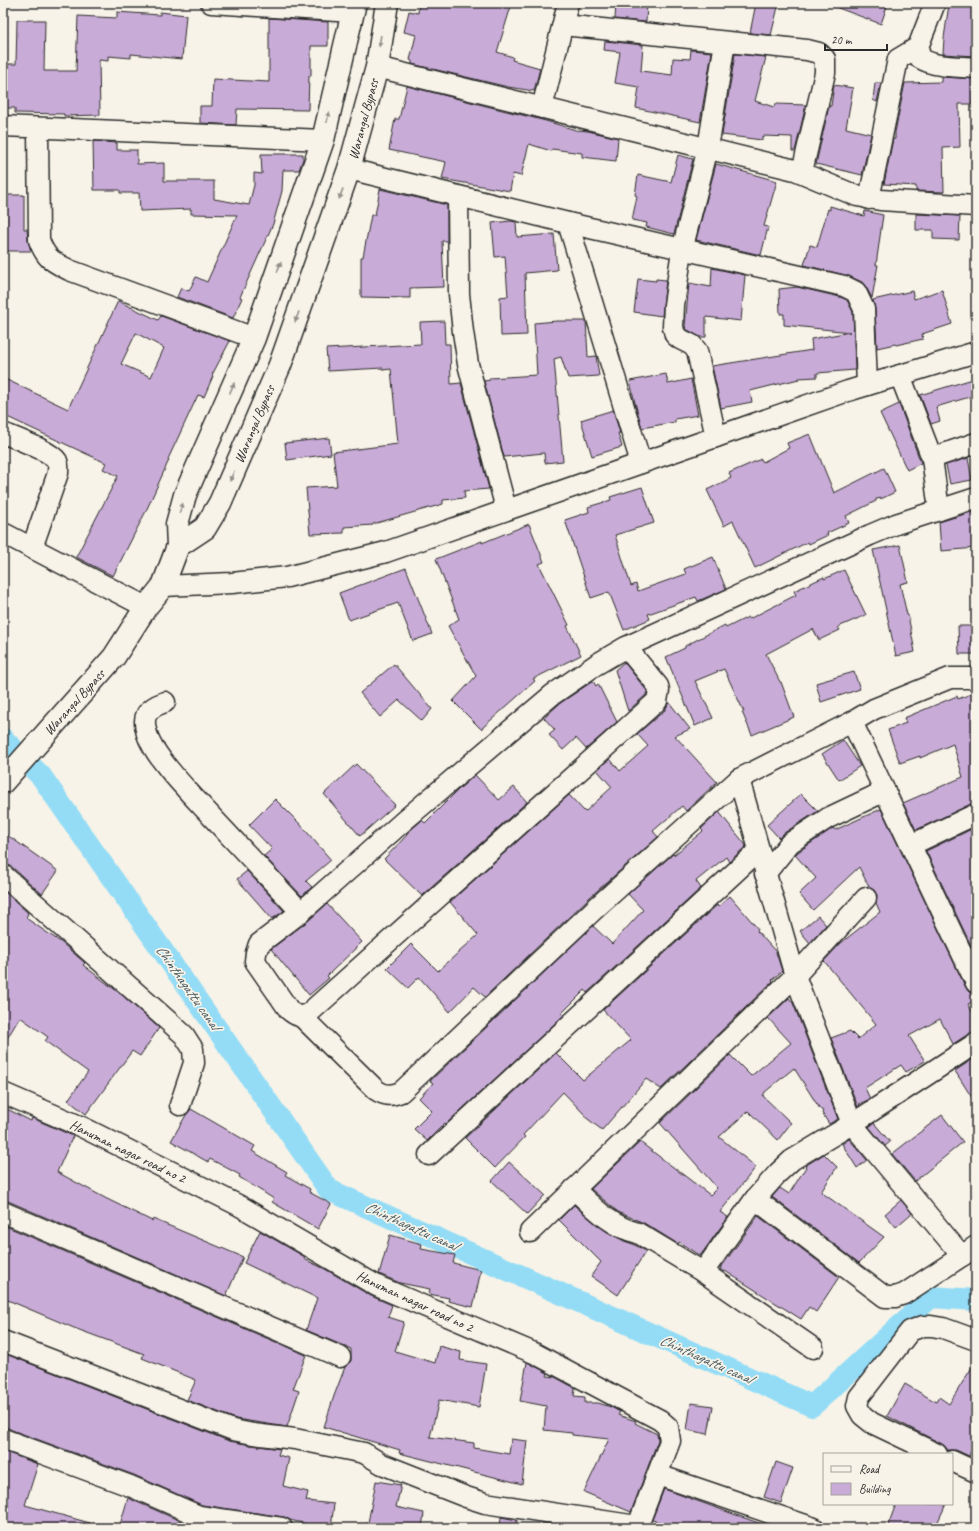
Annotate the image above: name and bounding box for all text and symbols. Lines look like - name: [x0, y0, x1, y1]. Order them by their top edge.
- scale bar: [825, 26, 887, 52]
- text: 20 m: [831, 32, 853, 48]
- one-way arrow: [377, 35, 383, 48]
- street label: Warangal Bypass: [345, 76, 383, 161]
- one-way arrow: [325, 111, 331, 123]
- one-way arrow: [337, 189, 343, 201]
- one-way arrow: [276, 261, 282, 273]
- one-way arrow: [293, 311, 299, 323]
- street label: Warangal Bypass: [230, 382, 279, 466]
- one-way arrow: [229, 383, 235, 394]
- one-way arrow: [228, 470, 234, 482]
- one-way arrow: [178, 502, 184, 514]
- street label: Warangal Bypass: [40, 665, 109, 739]
- water label: Chinthagattu canal: [151, 941, 227, 1038]
- street label: Hanuman nagar road no 2: [67, 1116, 190, 1188]
- water label: Chinthagattu canal: [362, 1198, 465, 1257]
- street label: Hanuman nagar road no 2: [354, 1267, 477, 1337]
- water label: Chinthagattu canal: [657, 1331, 760, 1390]
- legend: [823, 1453, 953, 1505]
- text: Road: [859, 1461, 881, 1477]
- text: Building: [859, 1481, 891, 1497]

